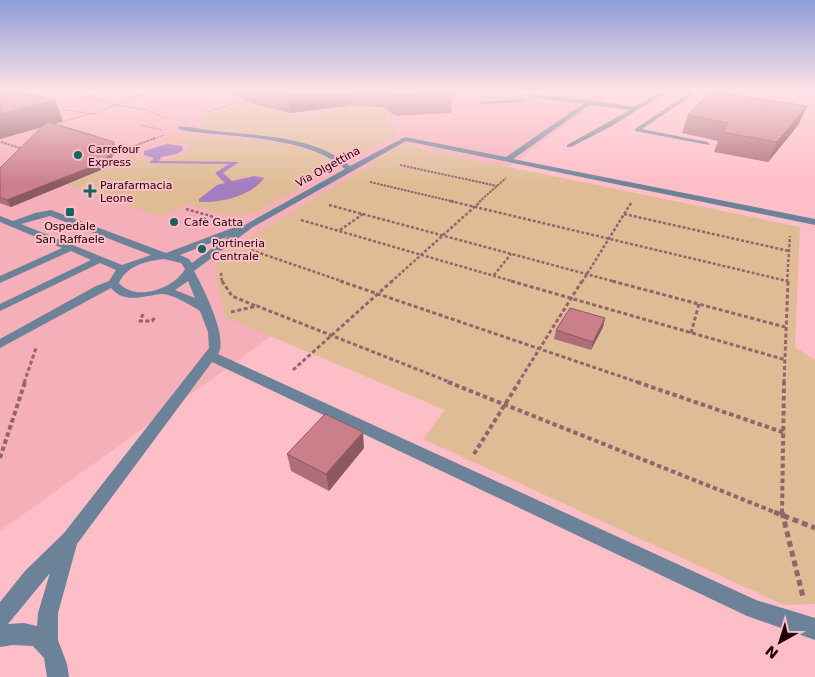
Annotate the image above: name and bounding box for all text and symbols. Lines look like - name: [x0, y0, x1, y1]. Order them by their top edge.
- place label: Carrefour Express: [88, 143, 140, 169]
- street label: Via Olgettina: [294, 144, 362, 190]
- marker: Carrefour Express: [72, 149, 84, 161]
- place label: Parafarmacia Leone: [100, 179, 172, 205]
- marker: Parafarmacia Leone: [84, 185, 96, 197]
- marker: Ospedale San Raffaele: [64, 206, 76, 218]
- marker: Cafè Gatta: [168, 216, 180, 228]
- place label: Cafè Gatta: [184, 216, 243, 229]
- place label: Ospedale San Raffaele: [35, 220, 105, 246]
- place label: Portineria Centrale: [212, 237, 265, 263]
- marker: Portineria Centrale: [196, 243, 208, 255]
- north arrow: [755, 617, 805, 667]
- text: N: [762, 642, 781, 662]

